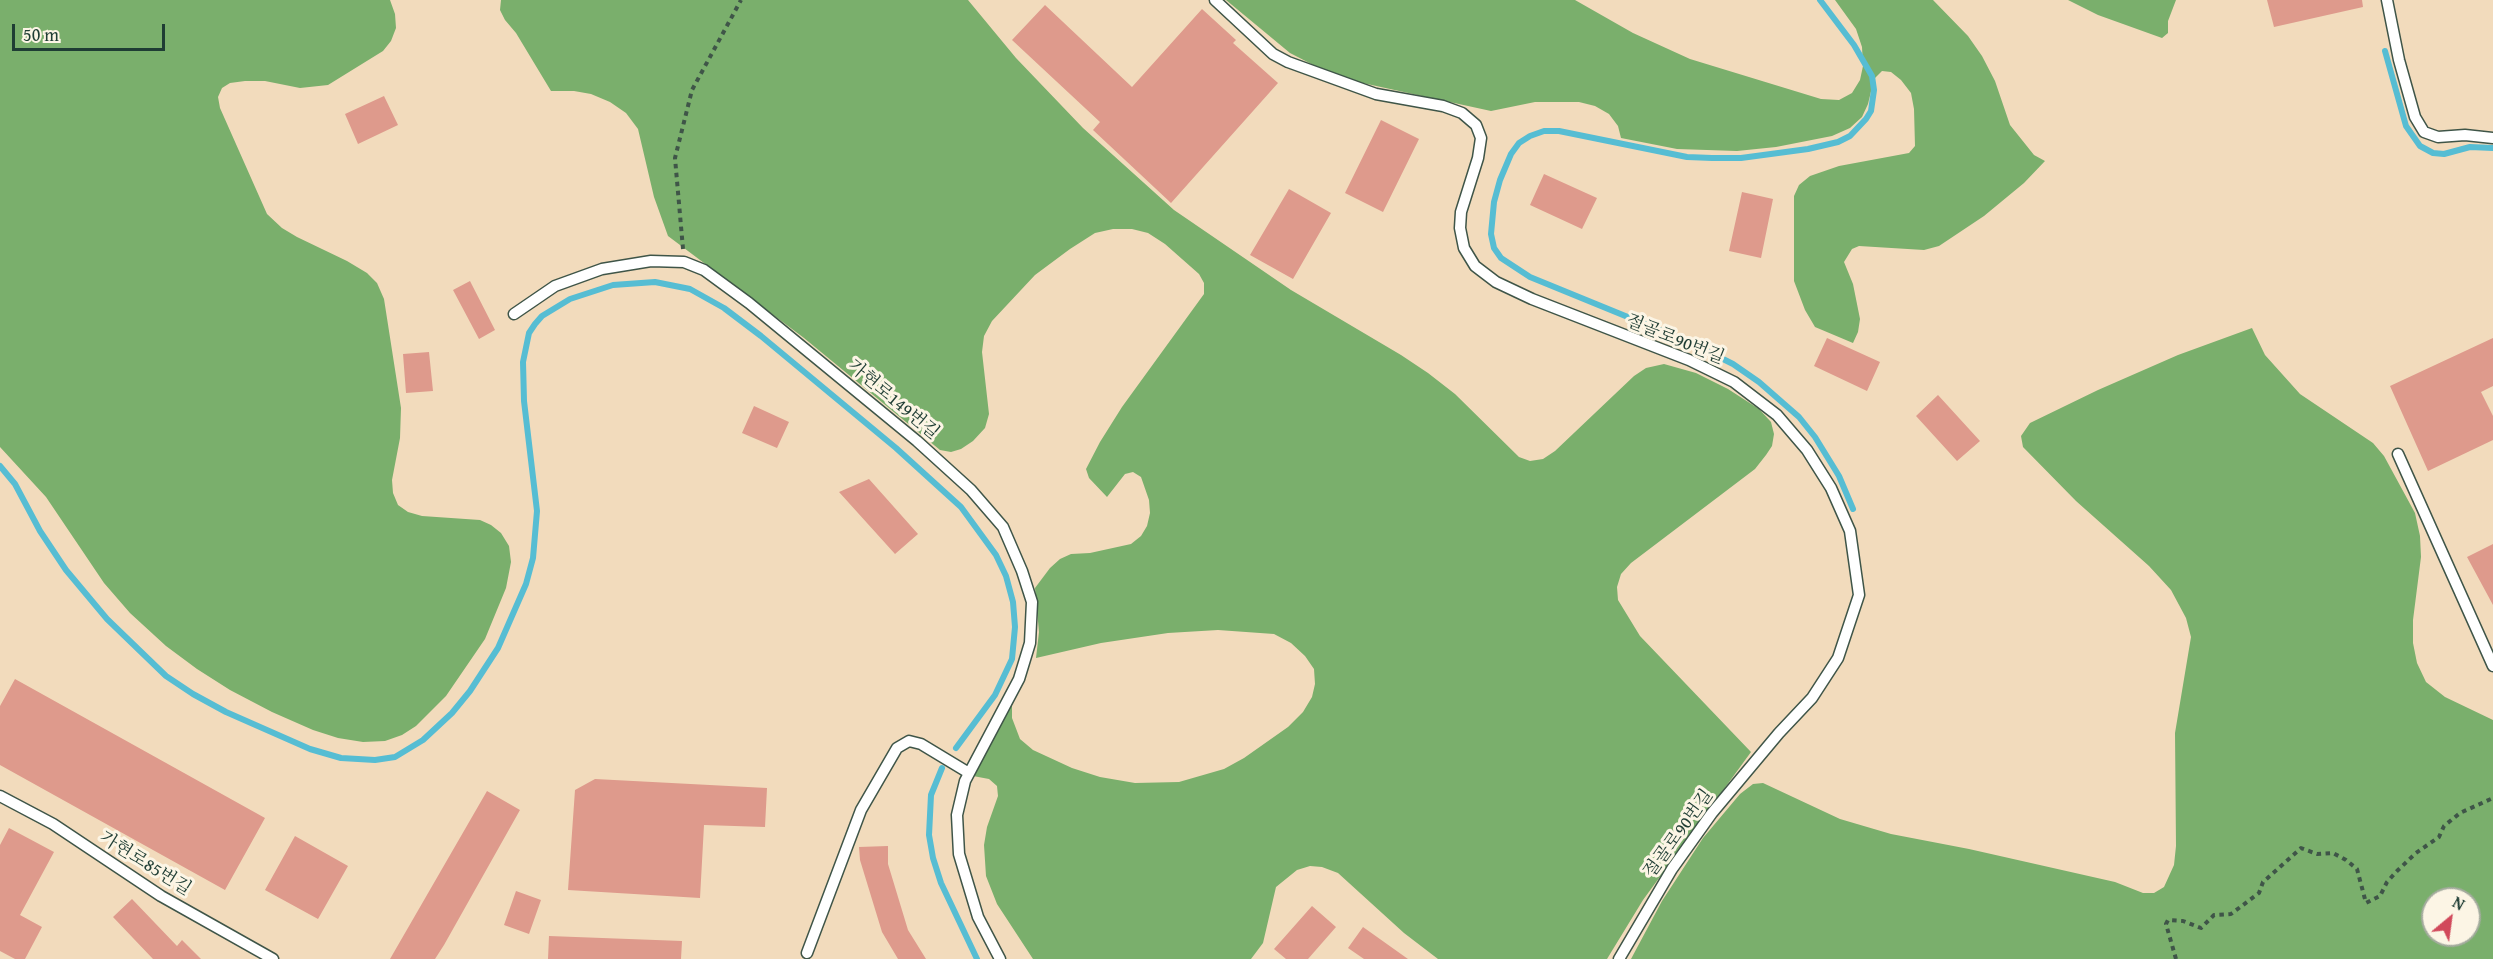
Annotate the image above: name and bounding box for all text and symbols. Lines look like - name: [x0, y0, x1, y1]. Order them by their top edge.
- scale bar: [15, 12, 168, 50]
- text: 50 m: [23, 21, 59, 48]
- street label: 절골로90번길: [1623, 310, 1727, 370]
- street label: 가현로149번길: [843, 355, 943, 445]
- street label: 절골로90번길: [1640, 785, 1718, 883]
- street label: 가현로85번길: [95, 827, 195, 901]
- north arrow: [2421, 887, 2481, 947]
- text: N: [2448, 890, 2469, 916]

